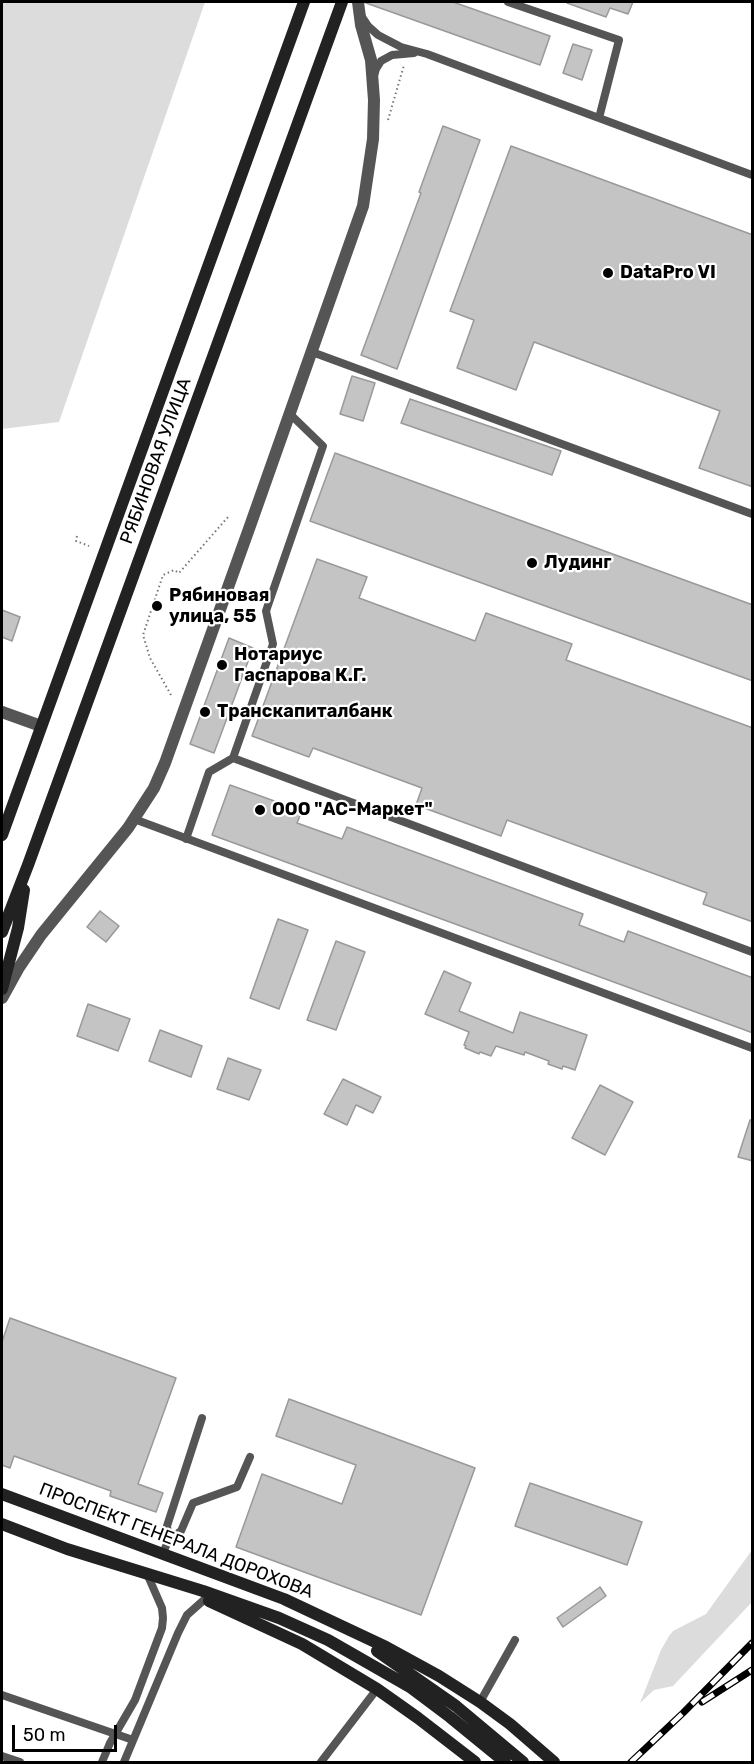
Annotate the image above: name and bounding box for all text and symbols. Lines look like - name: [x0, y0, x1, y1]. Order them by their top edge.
- place label: DataPro VI: [620, 262, 716, 284]
- marker: DataPro VI: [601, 266, 615, 280]
- street label: РЯБИНОВАЯ УЛИЦА: [116, 375, 196, 547]
- place label: Лудинг: [544, 552, 611, 574]
- marker: Лудинг: [525, 556, 539, 570]
- place label: Рябиновая улица, 55: [169, 585, 269, 628]
- marker: Рябиновая улица, 55: [150, 599, 164, 613]
- place label: Нотариус Гаспарова К.Г.: [234, 644, 366, 686]
- marker: Нотариус Гаспарова К.Г.: [215, 658, 229, 672]
- place label: Транскапиталбанк: [217, 701, 393, 723]
- marker: Транскапиталбанк: [198, 705, 212, 719]
- place label: ООО "АС-Маркет": [272, 799, 433, 821]
- marker: ООО "АС-Маркет": [253, 803, 267, 817]
- street label: ПРОСПЕКТ ГЕНЕРАЛА ДОРОХОВА: [36, 1479, 316, 1603]
- scale bar: [15, 1713, 120, 1751]
- text: 50 m: [23, 1724, 66, 1746]

